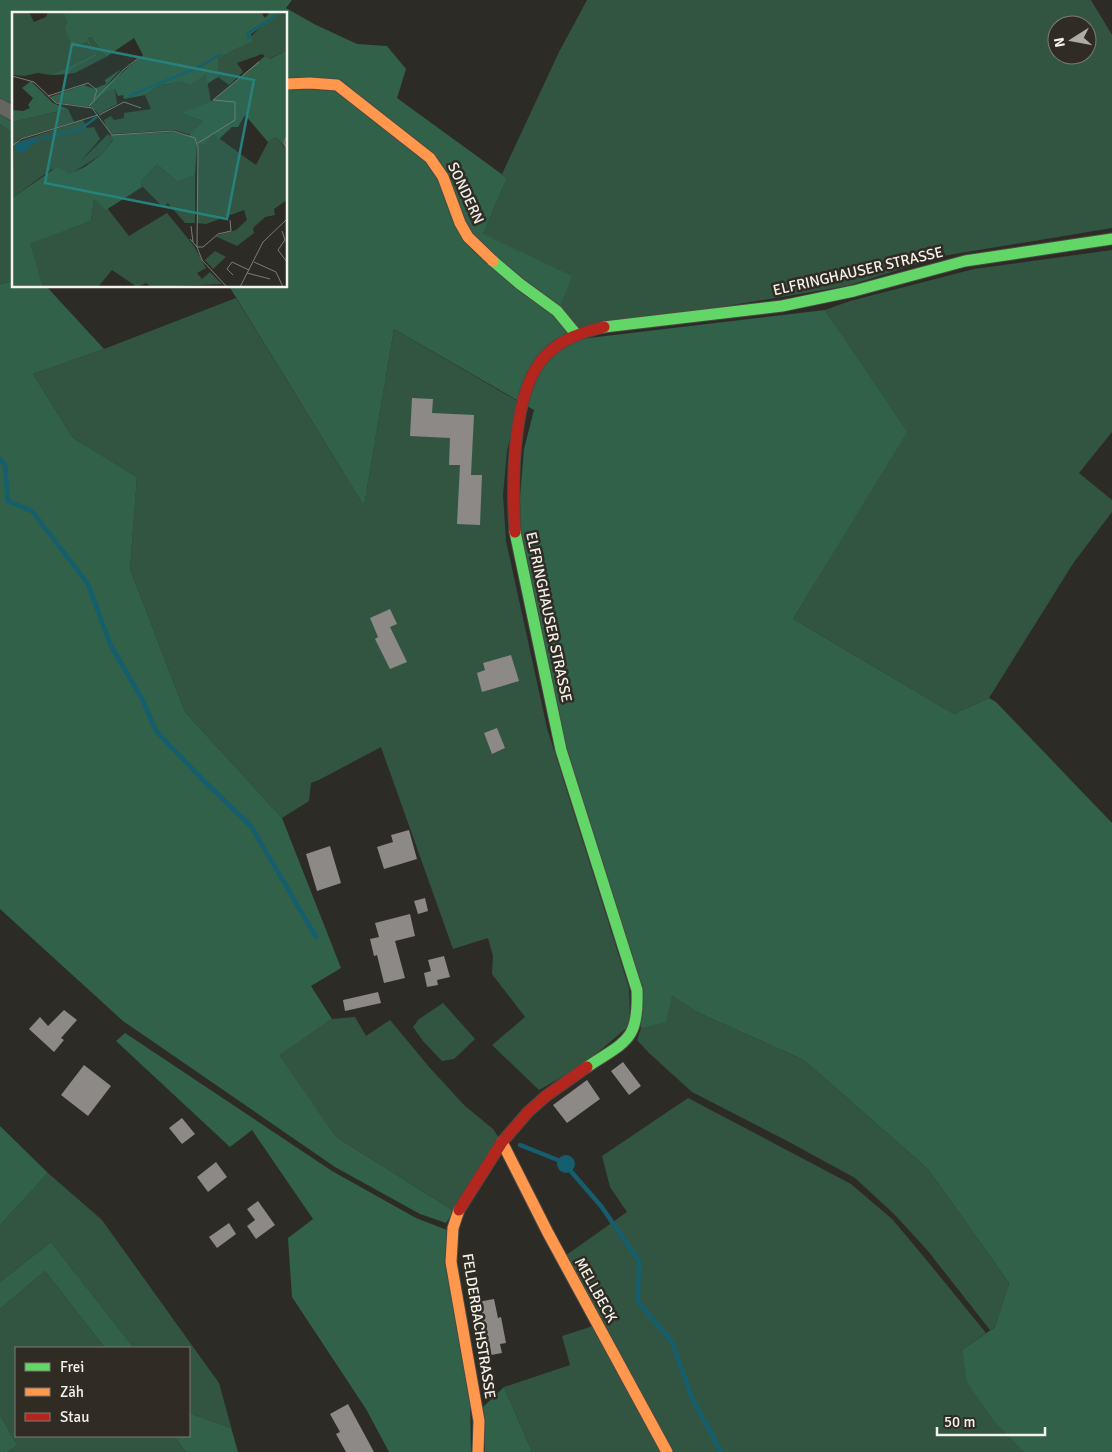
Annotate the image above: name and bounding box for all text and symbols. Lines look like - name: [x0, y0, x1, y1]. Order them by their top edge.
- inset map: [12, 12, 288, 288]
- north arrow: [1047, 15, 1097, 65]
- text: N: [1050, 36, 1069, 49]
- street label: SONDERN: [444, 159, 488, 227]
- street label: ELFRINGHAUSER STRASSE: [771, 243, 945, 299]
- street label: ELFRINGHAUSER STRASSE: [522, 530, 576, 704]
- street label: FELDERBACHSTRASSE: [459, 1252, 499, 1400]
- street label: MELLBECK: [571, 1254, 621, 1326]
- legend: [15, 1347, 190, 1437]
- text: Frei: [60, 1358, 84, 1376]
- text: Zäh: [60, 1383, 84, 1401]
- scale bar: [937, 1404, 1044, 1436]
- text: Stau: [60, 1408, 89, 1426]
- text: 50 m: [944, 1413, 975, 1431]

